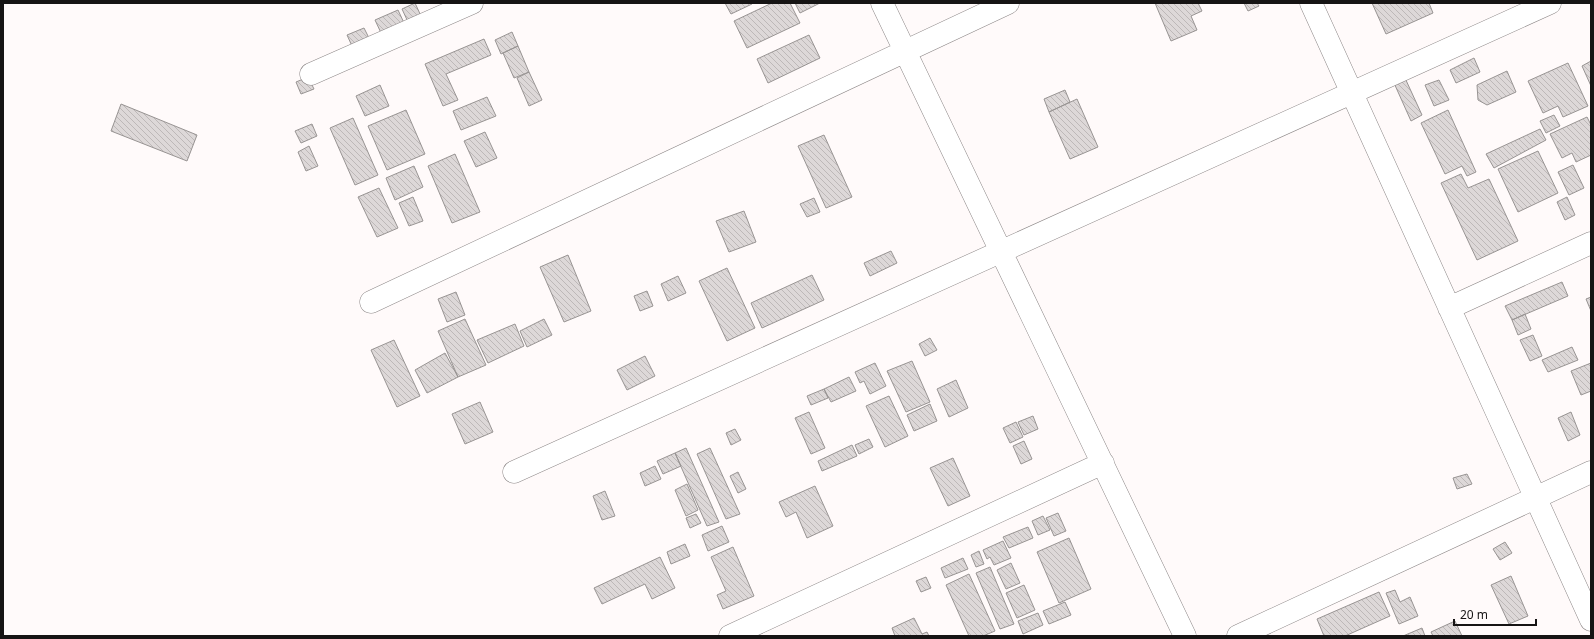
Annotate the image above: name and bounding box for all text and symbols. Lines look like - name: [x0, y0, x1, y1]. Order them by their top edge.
- scale bar: [1454, 601, 1536, 627]
- text: 20 m: [1460, 606, 1488, 623]

